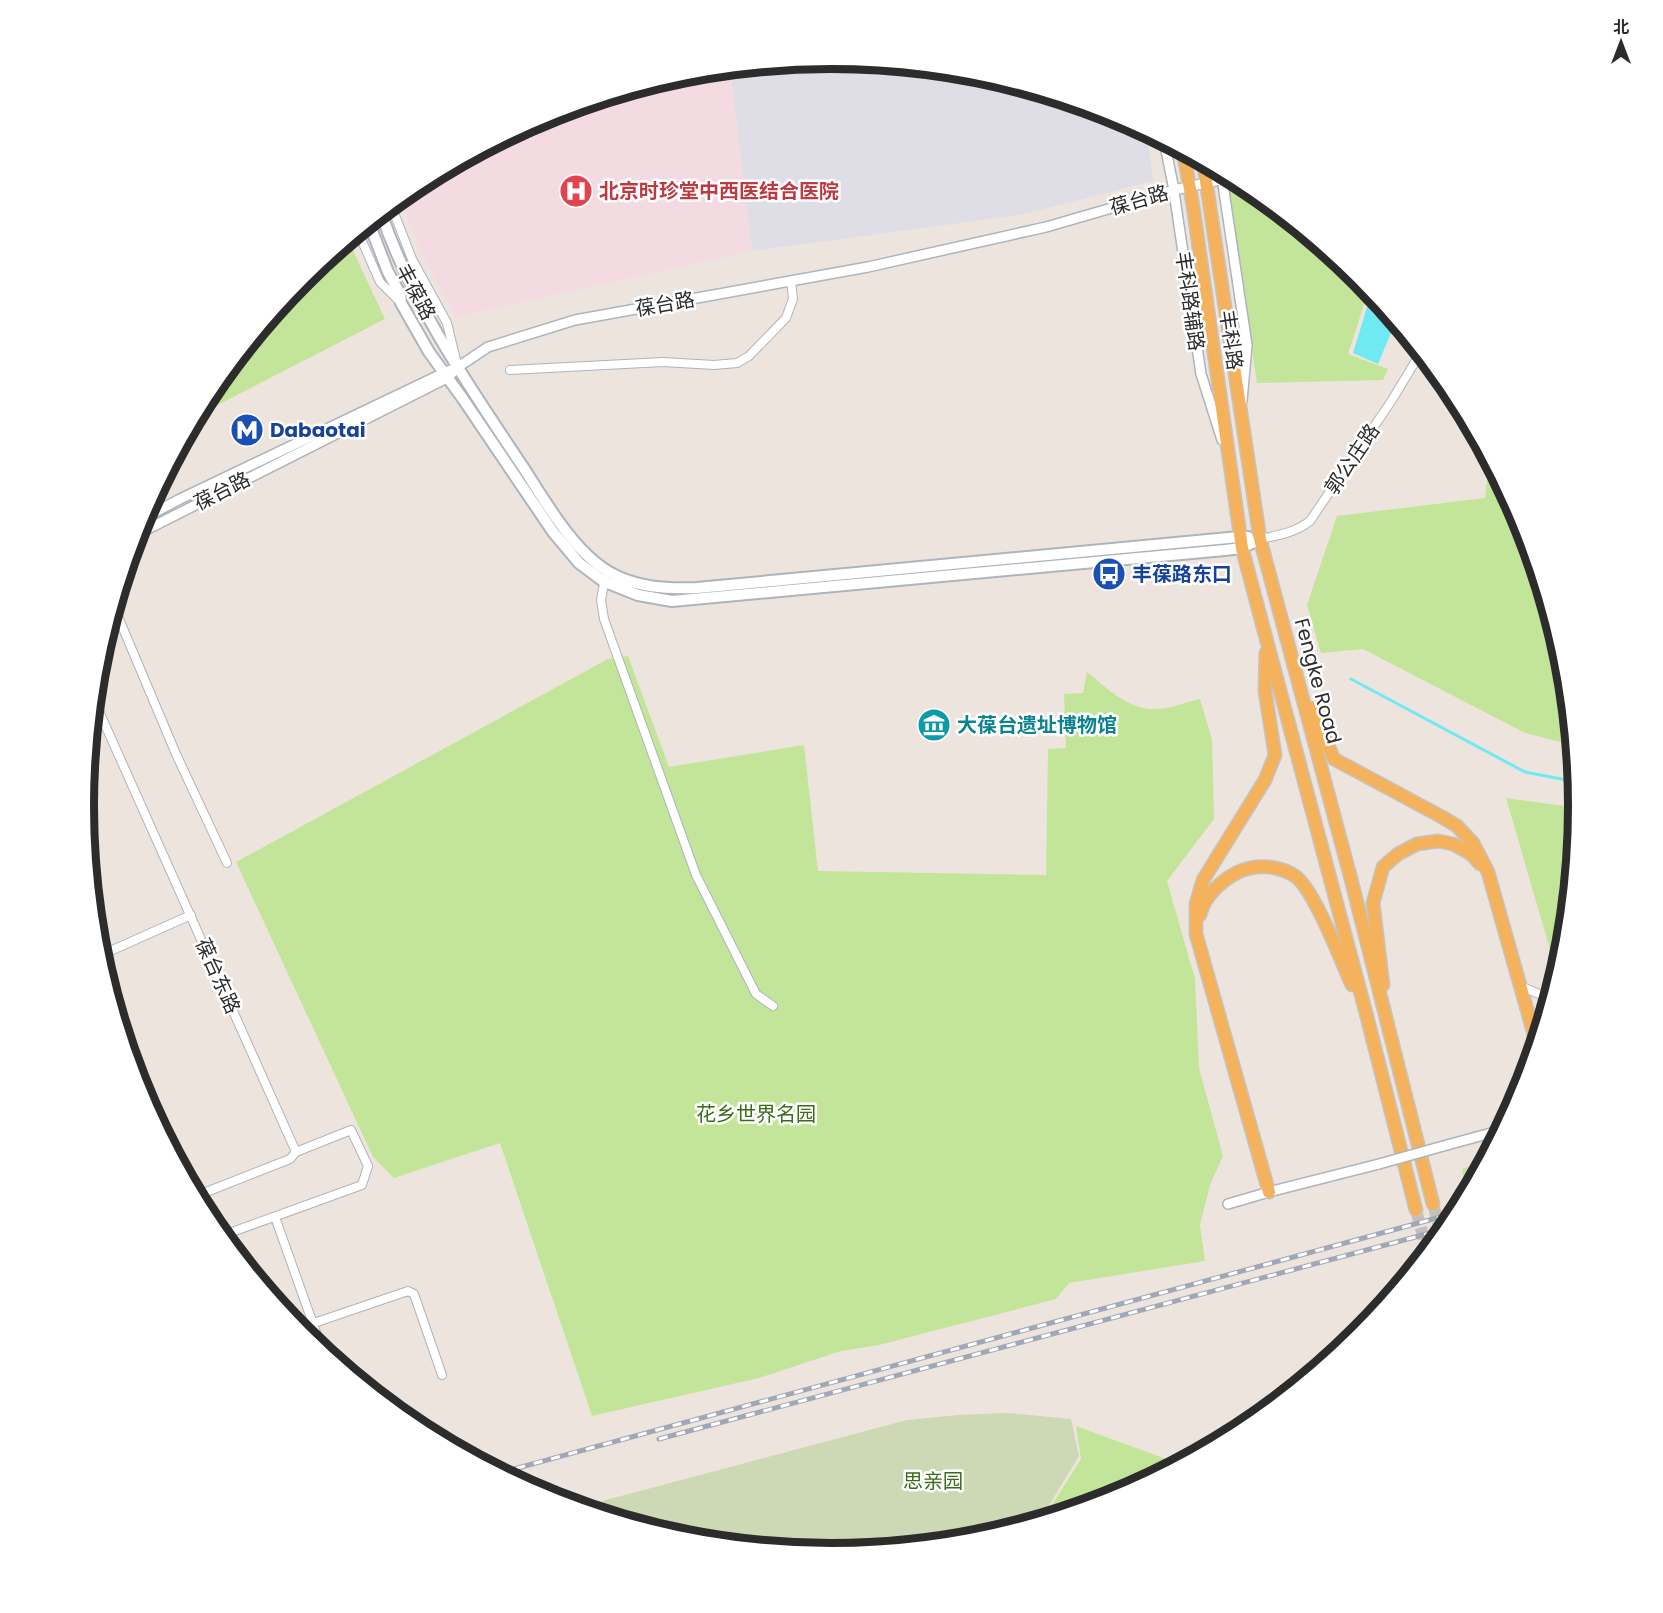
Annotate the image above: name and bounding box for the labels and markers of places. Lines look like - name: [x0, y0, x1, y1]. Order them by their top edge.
- hospital icon: 北京时珍堂中西医结合医院: [558, 173, 594, 209]
- place label: 北京时珍堂中西医结合医院: [599, 177, 839, 205]
- metro station icon: Dabaotai: [229, 412, 265, 448]
- place label: Dabaotai: [270, 416, 366, 444]
- bus stop icon: 丰葆路东口: [1091, 556, 1127, 592]
- place label: 丰葆路东口: [1132, 560, 1232, 588]
- museum icon: 大葆台遗址博物馆: [916, 707, 952, 743]
- place label: 大葆台遗址博物馆: [957, 711, 1117, 739]

